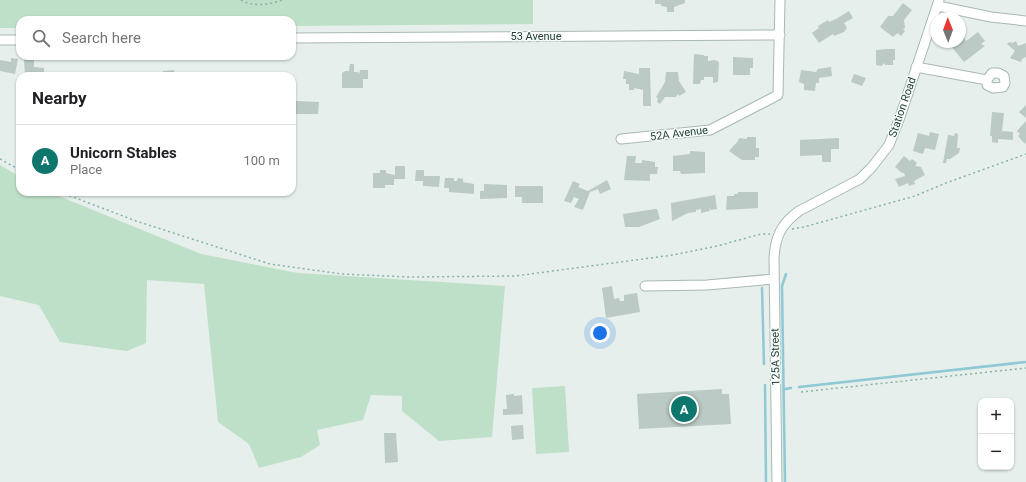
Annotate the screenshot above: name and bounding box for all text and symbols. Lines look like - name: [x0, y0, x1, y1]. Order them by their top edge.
- north arrow: [930, 12, 966, 48]
- search box: [16, 16, 296, 60]
- icon: search: [30, 27, 52, 49]
- text: Search here: [62, 29, 141, 47]
- street label: 53 Avenue: [510, 30, 562, 43]
- street label: Station Road: [886, 75, 919, 139]
- text: Nearby: [32, 88, 87, 108]
- street label: 52A Avenue: [649, 123, 709, 143]
- text: Unicorn Stables: [70, 144, 177, 162]
- text: A: [41, 153, 49, 168]
- text: 100 m: [243, 153, 280, 168]
- text: Place: [70, 162, 102, 177]
- your location: [590, 323, 610, 343]
- street label: 125A Street: [768, 328, 783, 386]
- pin: A: [671, 394, 697, 424]
- map controls: [978, 398, 1014, 470]
- button: +: [978, 398, 1014, 434]
- button: −: [978, 434, 1014, 470]

